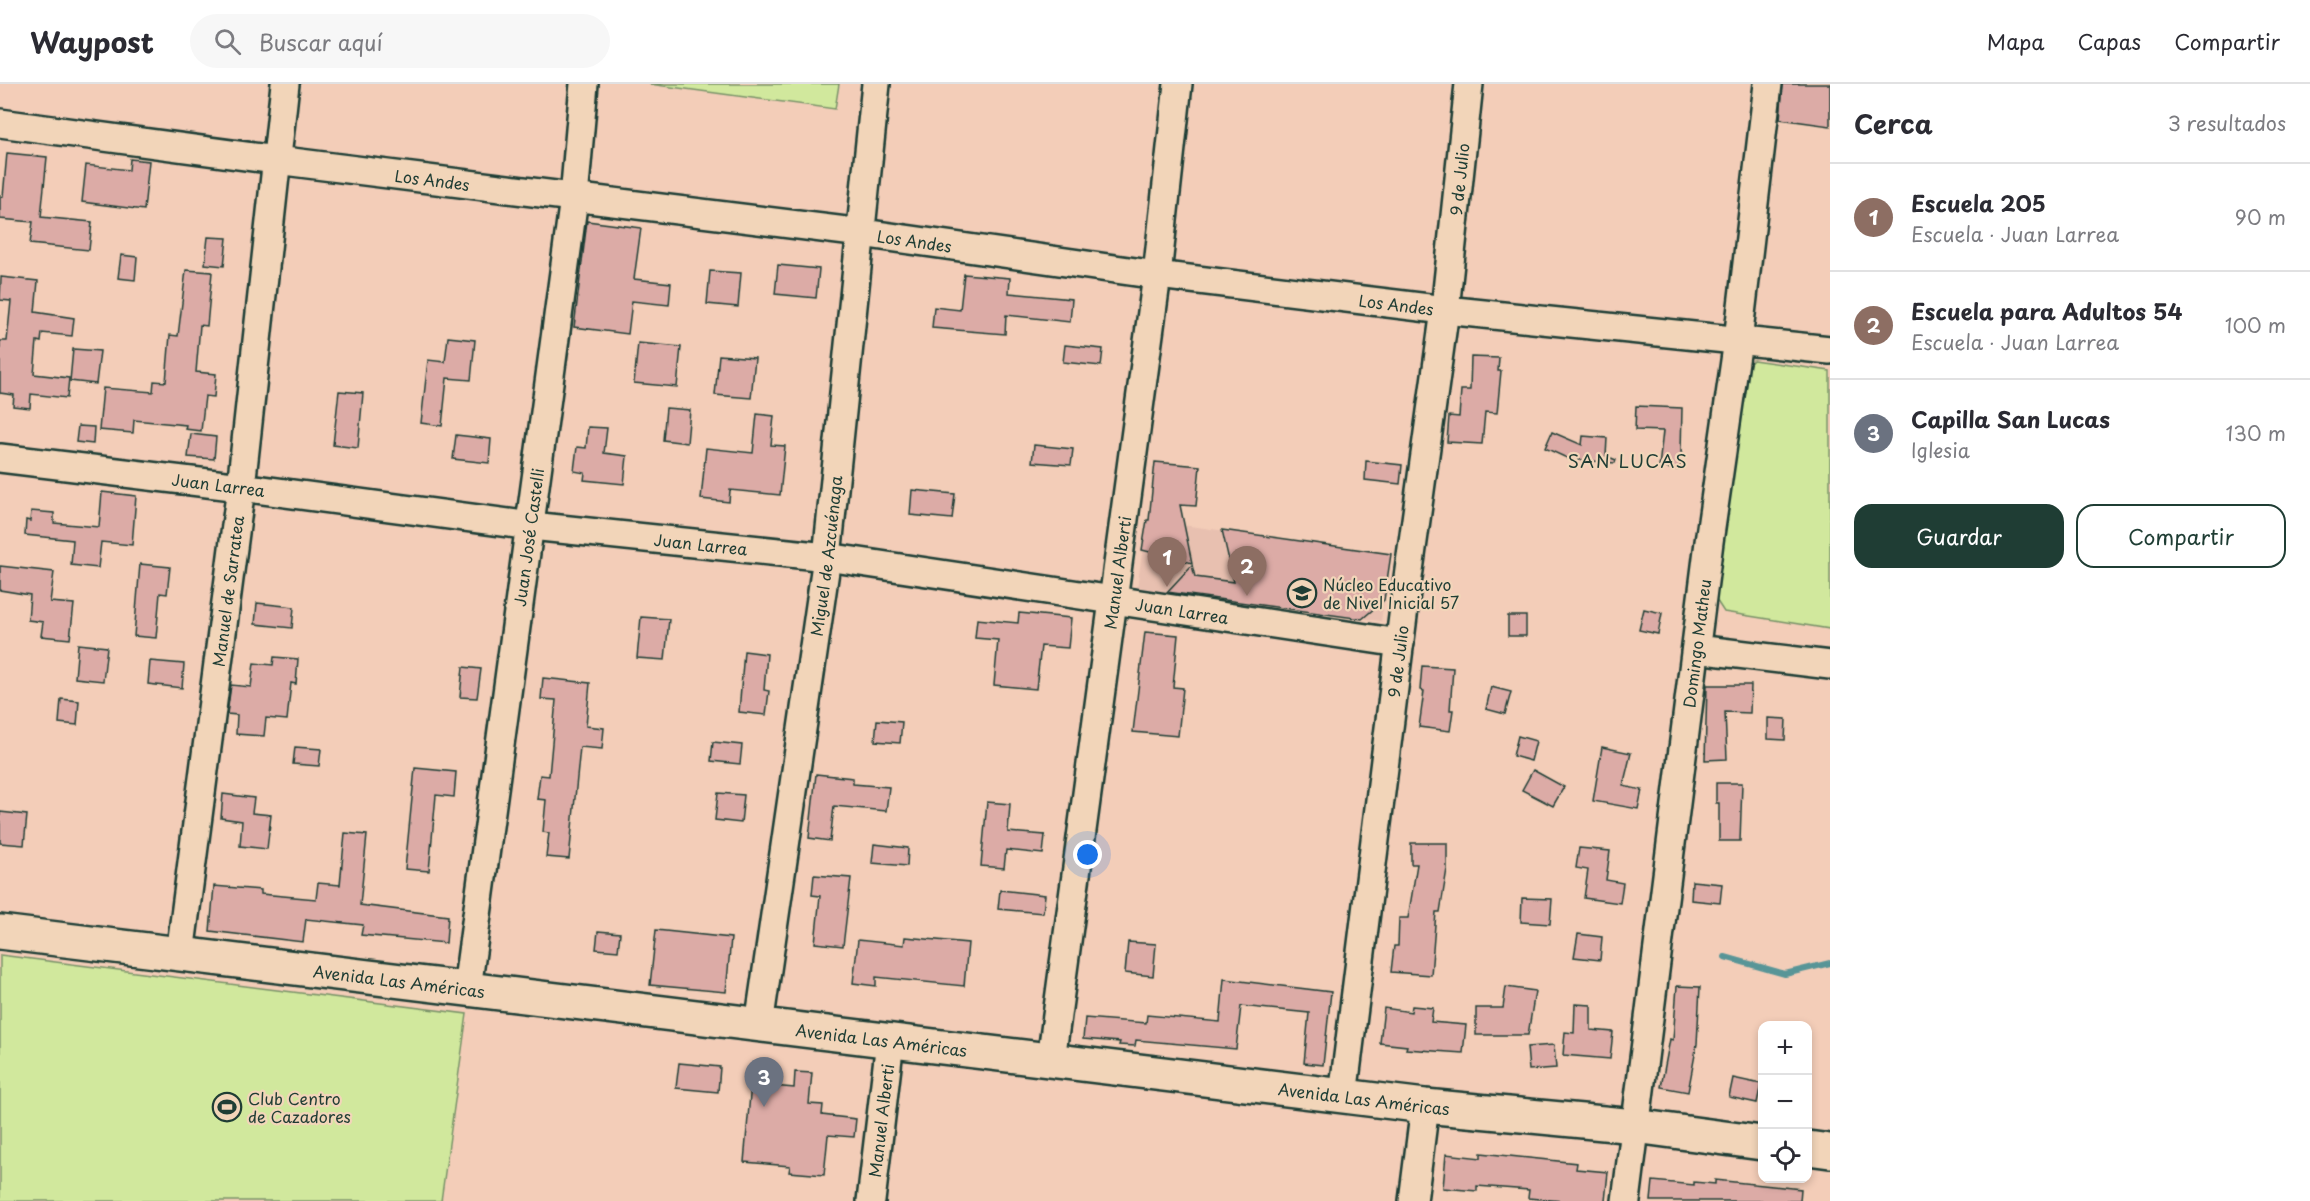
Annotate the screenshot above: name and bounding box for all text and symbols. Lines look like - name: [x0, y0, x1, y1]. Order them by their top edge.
- search box: [190, 14, 610, 68]
- text: Waypost: [30, 20, 154, 63]
- icon: search: [211, 25, 244, 58]
- text: Buscar aquí: [259, 25, 383, 58]
- text: Mapa: [1987, 25, 2045, 57]
- text: Capas: [2078, 25, 2141, 57]
- text: Compartir: [2174, 25, 2280, 57]
- text: Cerca: [1854, 104, 1933, 143]
- text: 3 resultados: [2168, 108, 2286, 138]
- street label: 9 de Julio: [1443, 142, 1475, 217]
- street label: Los Andes: [394, 163, 471, 196]
- text: Escuela 205: [1911, 186, 2046, 219]
- text: 1: [1869, 202, 1878, 232]
- text: 90 m: [2235, 202, 2286, 232]
- text: Escuela · Juan Larrea: [1911, 219, 2119, 249]
- street label: Los Andes: [876, 223, 953, 258]
- street label: Los Andes: [1357, 288, 1435, 321]
- text: Escuela para Adultos 54: [1911, 294, 2182, 327]
- text: 2: [1866, 310, 1881, 340]
- text: 100 m: [2225, 310, 2286, 340]
- text: Escuela · Juan Larrea: [1911, 327, 2119, 357]
- text: Capilla San Lucas: [1911, 402, 2110, 435]
- text: 3: [1867, 418, 1880, 448]
- text: 130 m: [2226, 418, 2286, 448]
- text: Iglesia: [1911, 435, 1970, 465]
- district label: SAN LUCAS: [1568, 447, 1688, 474]
- street label: Juan José Castelli: [507, 466, 549, 608]
- street label: Juan Larrea: [170, 467, 267, 502]
- street label: Miguel de Azcuénaga: [804, 474, 847, 638]
- button: Guardar: [1854, 504, 2064, 568]
- button: Compartir: [2076, 504, 2286, 568]
- street label: Manuel de Sarratea: [206, 514, 249, 668]
- street label: Manuel Alberti: [1097, 514, 1136, 631]
- street label: Juan Larrea: [653, 527, 749, 561]
- pin: 1: [1148, 538, 1186, 587]
- pin: 2: [1228, 546, 1266, 596]
- place label: Núcleo Educativo de Nivel Inicial 57: [1323, 572, 1459, 614]
- school or university icon: Núcleo Educativo de Nivel Inicial 57: [1286, 577, 1318, 609]
- street label: Domingo Matheu: [1676, 578, 1716, 709]
- street label: Juan Larrea: [1134, 591, 1230, 629]
- street label: 9 de Julio: [1381, 624, 1414, 699]
- your location: [1073, 840, 1102, 869]
- street label: Avenida Las Américas: [312, 958, 486, 1003]
- street label: Avenida Las Américas: [794, 1017, 969, 1062]
- map controls: [1758, 1021, 1812, 1183]
- button: +: [1758, 1021, 1812, 1075]
- pin: 3: [744, 1058, 783, 1107]
- street label: Manuel Alberti: [862, 1062, 899, 1179]
- button: −: [1758, 1075, 1812, 1129]
- street label: Avenida Las Américas: [1277, 1076, 1451, 1120]
- place label: Club Centro de Cazadores: [248, 1086, 351, 1128]
- sports icon: Club Centro de Cazadores: [211, 1091, 243, 1123]
- button: locate: [1758, 1129, 1812, 1183]

